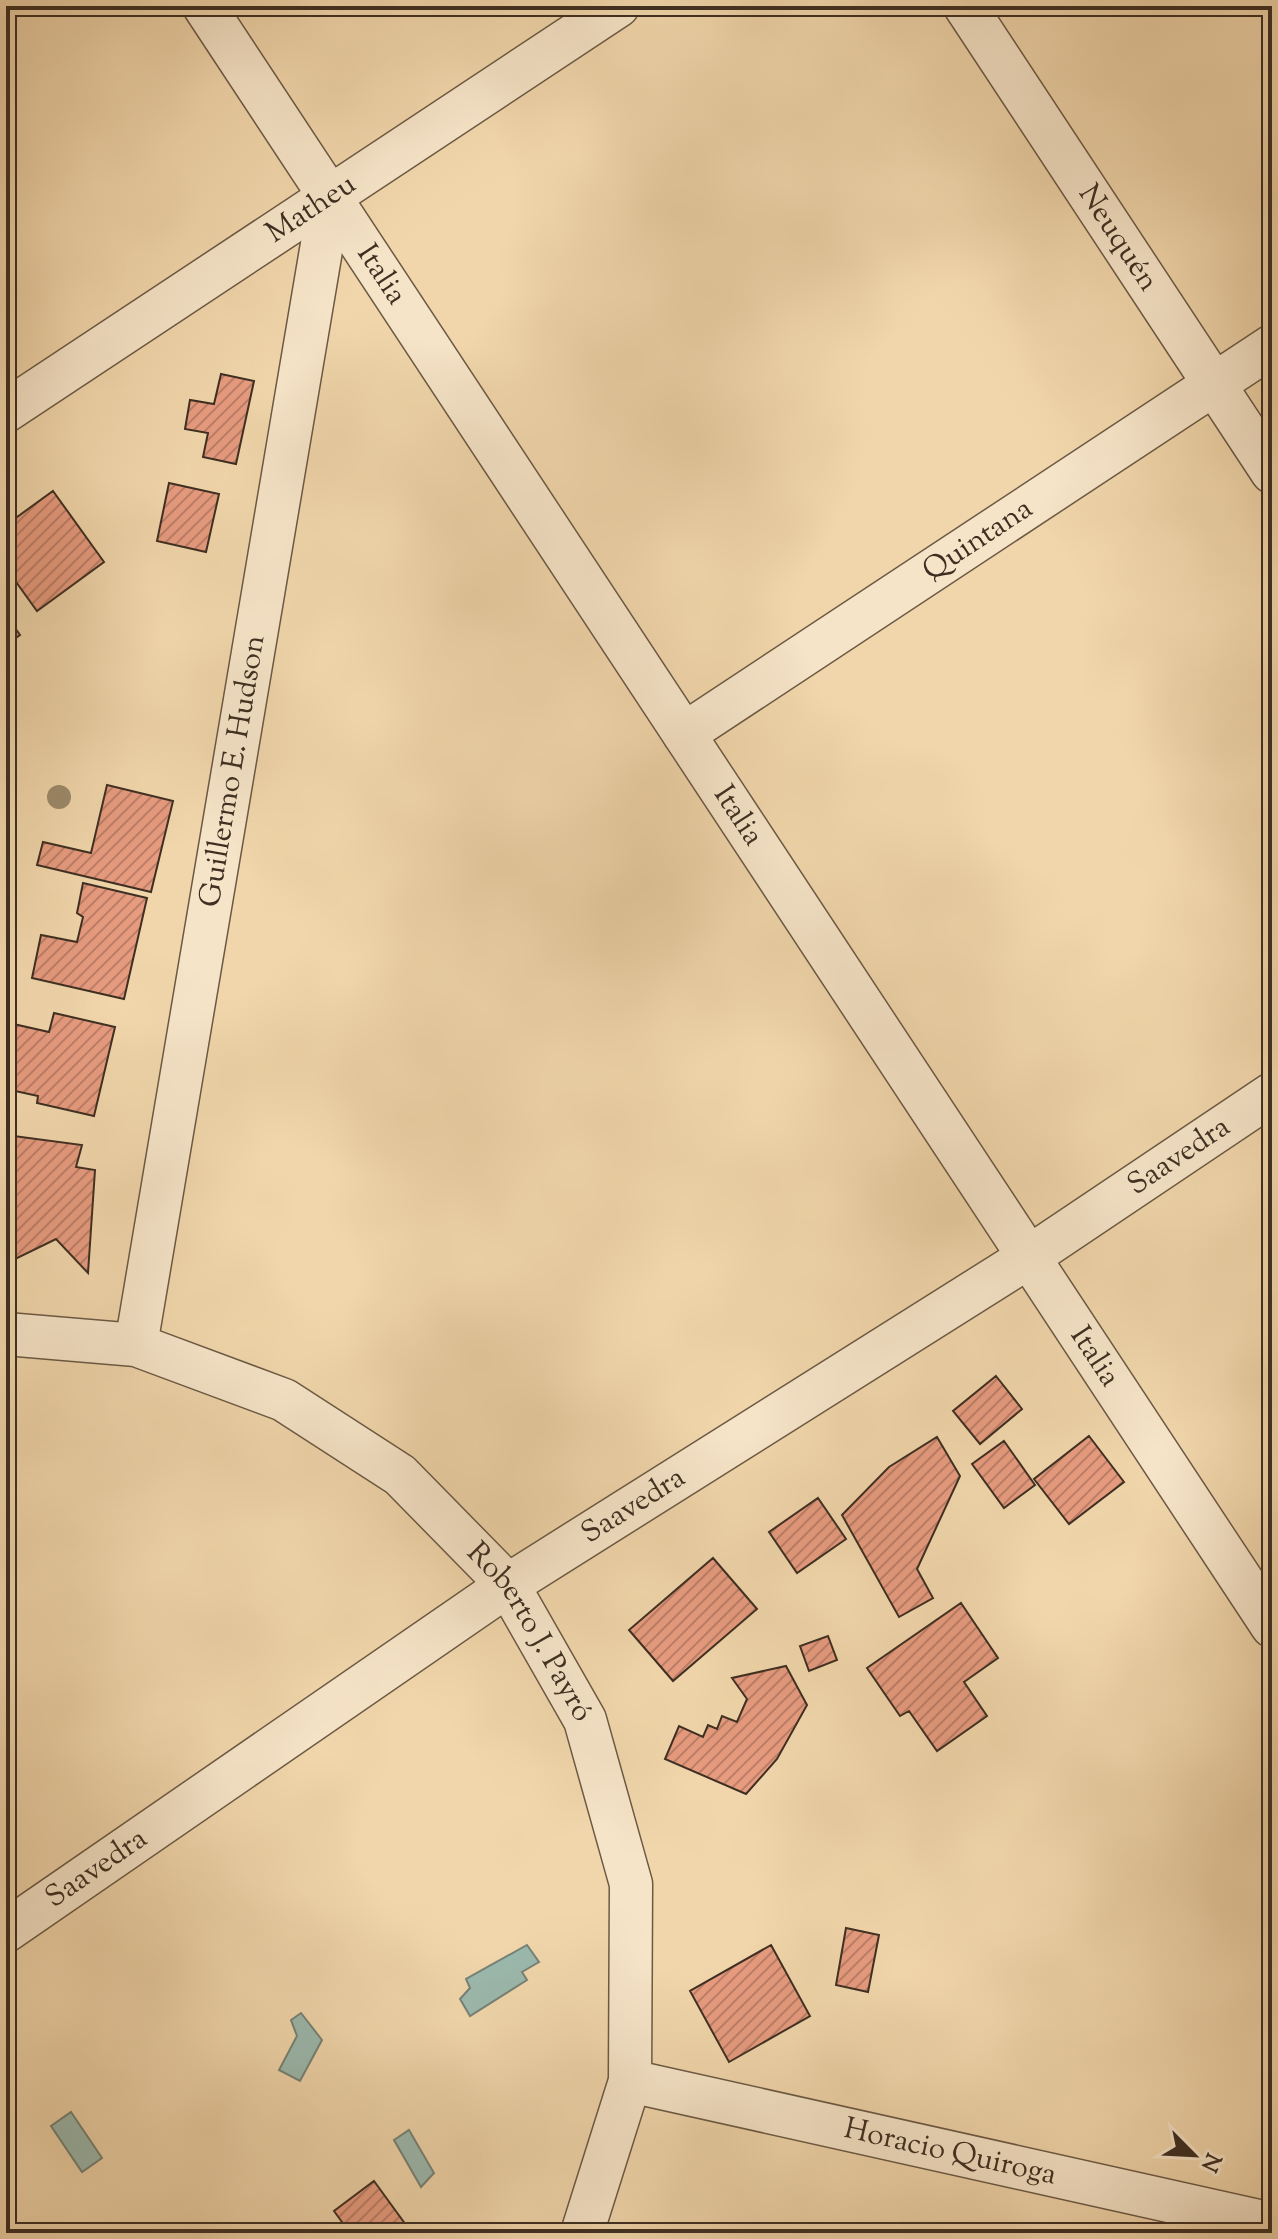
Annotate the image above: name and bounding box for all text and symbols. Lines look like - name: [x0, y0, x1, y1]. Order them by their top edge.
- street label: Matheu: [258, 164, 365, 255]
- street label: Neuquén: [1067, 176, 1169, 300]
- street label: Italia: [345, 236, 417, 314]
- street label: Quintana: [914, 488, 1042, 592]
- street label: Guillermo E. Hudson: [189, 632, 277, 910]
- street label: Italia: [702, 777, 774, 855]
- street label: Saavedra: [1119, 1106, 1239, 1206]
- street label: Italia: [1059, 1318, 1130, 1396]
- street label: Saavedra: [573, 1457, 694, 1555]
- street label: Roberto J. Payró: [456, 1533, 603, 1730]
- street label: Saavedra: [37, 1818, 157, 1919]
- street label: Horacio Quiroga: [840, 2108, 1061, 2197]
- north arrow: [1154, 2115, 1234, 2195]
- text: N: [1191, 2147, 1228, 2177]

